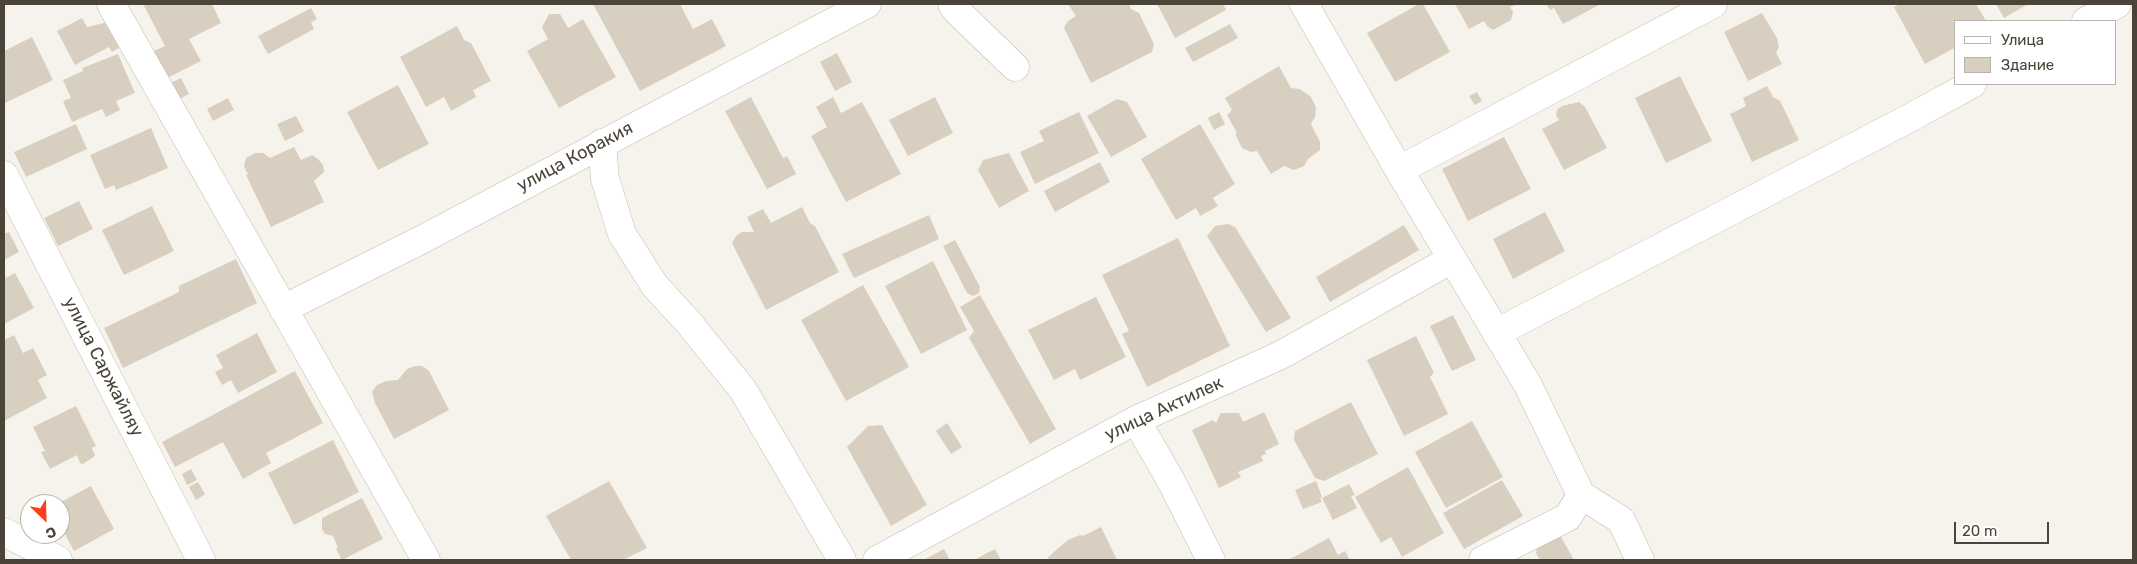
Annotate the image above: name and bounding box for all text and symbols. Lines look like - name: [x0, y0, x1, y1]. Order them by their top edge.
- legend: [1954, 20, 2117, 85]
- text: Улица: [2001, 31, 2044, 49]
- text: Здание: [2001, 56, 2054, 74]
- street label: улица Коракия: [513, 117, 637, 197]
- street label: улица Саржайляу: [58, 293, 148, 441]
- street label: улица Актилек: [1101, 372, 1227, 446]
- north arrow: [20, 494, 70, 544]
- scale bar: [1957, 512, 2052, 544]
- text: С: [43, 522, 59, 542]
- text: 20 m: [1962, 522, 1997, 540]

